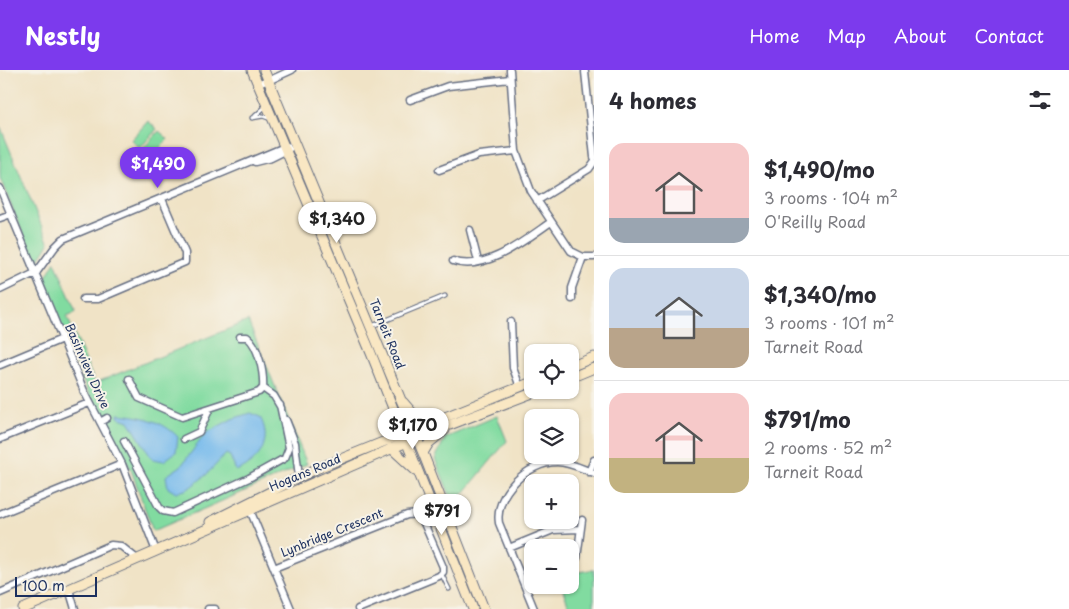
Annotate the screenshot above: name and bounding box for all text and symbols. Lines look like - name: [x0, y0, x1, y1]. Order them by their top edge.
- text: Nestly: [25, 17, 101, 53]
- text: Home: [749, 22, 799, 49]
- text: Map: [827, 22, 866, 49]
- text: About: [894, 22, 946, 49]
- text: Contact: [974, 22, 1044, 49]
- text: 4 homes: [609, 84, 696, 116]
- icon: filters: [1026, 86, 1054, 114]
- pin: $1,490: [117, 146, 199, 189]
- text: $1,490: [131, 151, 185, 175]
- text: $1,490/mo: [764, 153, 875, 185]
- icon: home: [649, 163, 709, 223]
- text: 3 rooms · 104 m²: [764, 185, 898, 209]
- pin: $1,340: [296, 202, 378, 244]
- text: $1,340: [309, 206, 365, 230]
- text: O'Reilly Road: [764, 209, 866, 233]
- text: $1,340/mo: [764, 278, 876, 310]
- icon: home: [649, 288, 709, 348]
- street label: Tarneit Road: [366, 296, 410, 371]
- text: 3 rooms · 101 m²: [764, 310, 895, 334]
- street label: Basinview Drive: [61, 320, 115, 411]
- text: Tarneit Road: [764, 334, 863, 358]
- map controls: [524, 344, 579, 594]
- button: locate: [524, 344, 579, 399]
- text: $791/mo: [764, 403, 851, 435]
- pin: $1,170: [372, 408, 454, 450]
- button: layers: [524, 409, 579, 464]
- text: $1,170: [389, 412, 437, 436]
- icon: home: [649, 413, 709, 473]
- text: 2 rooms · 52 m²: [764, 435, 892, 459]
- street label: Hogans Road: [266, 449, 343, 495]
- text: Tarneit Road: [764, 459, 863, 483]
- button: +: [524, 474, 579, 529]
- pin: $791: [412, 494, 472, 536]
- text: $791: [424, 498, 460, 522]
- street label: Lynbridge Crescent: [278, 503, 386, 561]
- button: −: [524, 539, 579, 594]
- scale bar: [15, 574, 98, 597]
- text: 100 m: [22, 575, 65, 596]

